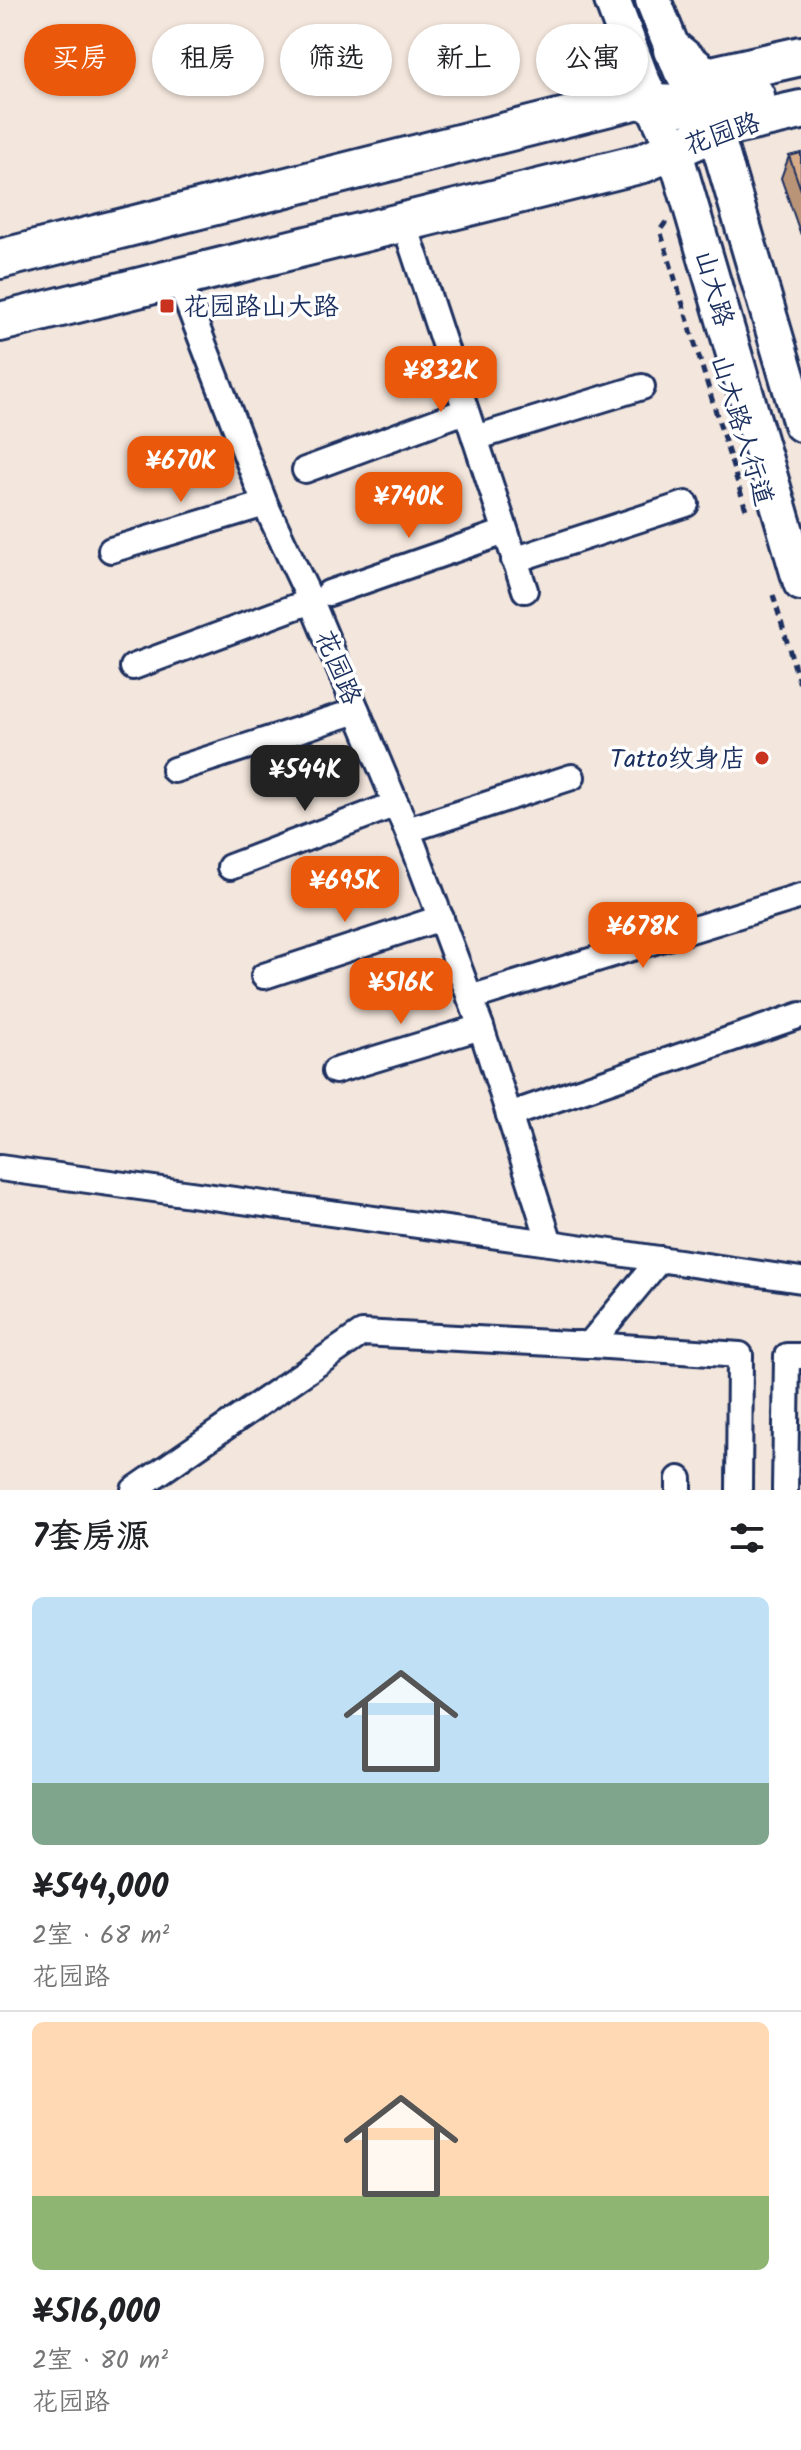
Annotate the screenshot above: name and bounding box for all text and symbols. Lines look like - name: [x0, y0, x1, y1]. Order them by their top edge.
- chip: 买房: [24, 24, 136, 96]
- chip: 租房: [152, 24, 264, 96]
- chip: 筛选: [280, 24, 392, 96]
- chip: 新上: [408, 24, 520, 96]
- chip: 公寓: [536, 24, 648, 96]
- street label: 花园路: [679, 102, 766, 167]
- street label: 山大路: [682, 245, 744, 332]
- place label: 花园路山大路: [183, 287, 339, 329]
- marker: 花园路山大路: [158, 297, 176, 315]
- pin: ¥832K: [385, 346, 497, 414]
- street label: 山大路人行道: [698, 350, 784, 511]
- text: ¥832K: [403, 351, 479, 393]
- pin: ¥670K: [125, 436, 237, 504]
- text: ¥670K: [145, 441, 217, 483]
- pin: ¥740K: [353, 472, 465, 540]
- text: ¥740K: [373, 477, 445, 519]
- street label: 花园路: [303, 624, 372, 712]
- place label: Tatto纹身店: [610, 739, 746, 781]
- pin: ¥544K: [249, 745, 361, 813]
- marker: Tatto纹身店: [753, 749, 771, 767]
- text: ¥544K: [268, 750, 342, 792]
- pin: ¥695K: [289, 856, 401, 924]
- text: ¥695K: [309, 861, 381, 903]
- pin: ¥678K: [587, 902, 699, 970]
- text: ¥678K: [606, 907, 680, 949]
- pin: ¥516K: [345, 958, 457, 1026]
- text: ¥516K: [368, 963, 434, 1005]
- text: 7套房源: [32, 1511, 150, 1565]
- icon: filters: [725, 1516, 769, 1560]
- icon: home: [329, 1649, 473, 1793]
- text: ¥544,000: [32, 1861, 168, 1915]
- text: 2室 · 68 m²: [32, 1915, 169, 1957]
- text: 花园路: [32, 1957, 110, 1999]
- icon: home: [329, 2074, 473, 2218]
- text: ¥516,000: [32, 2286, 160, 2340]
- text: 2室 · 80 m²: [32, 2340, 168, 2382]
- text: 花园路: [32, 2382, 110, 2424]

